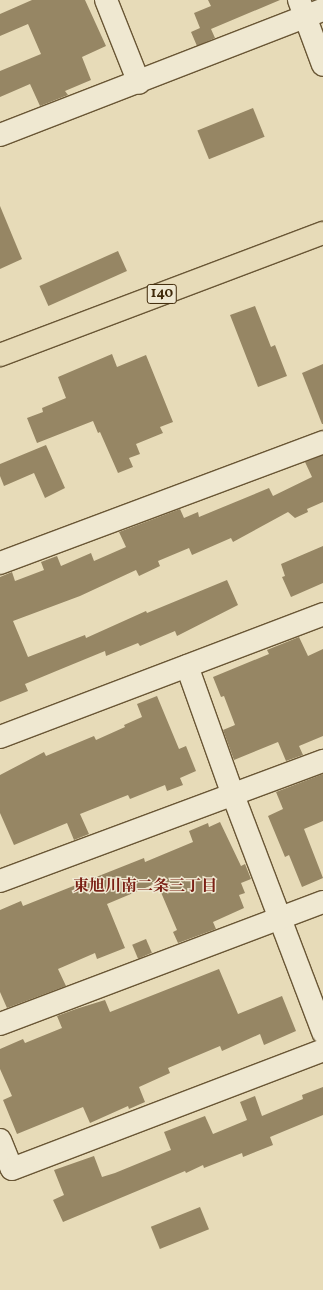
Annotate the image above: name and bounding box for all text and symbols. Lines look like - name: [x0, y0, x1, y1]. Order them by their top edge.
- road number: 140: [146, 282, 178, 306]
- district label: 東旭川南二条三丁目: [73, 877, 217, 897]

